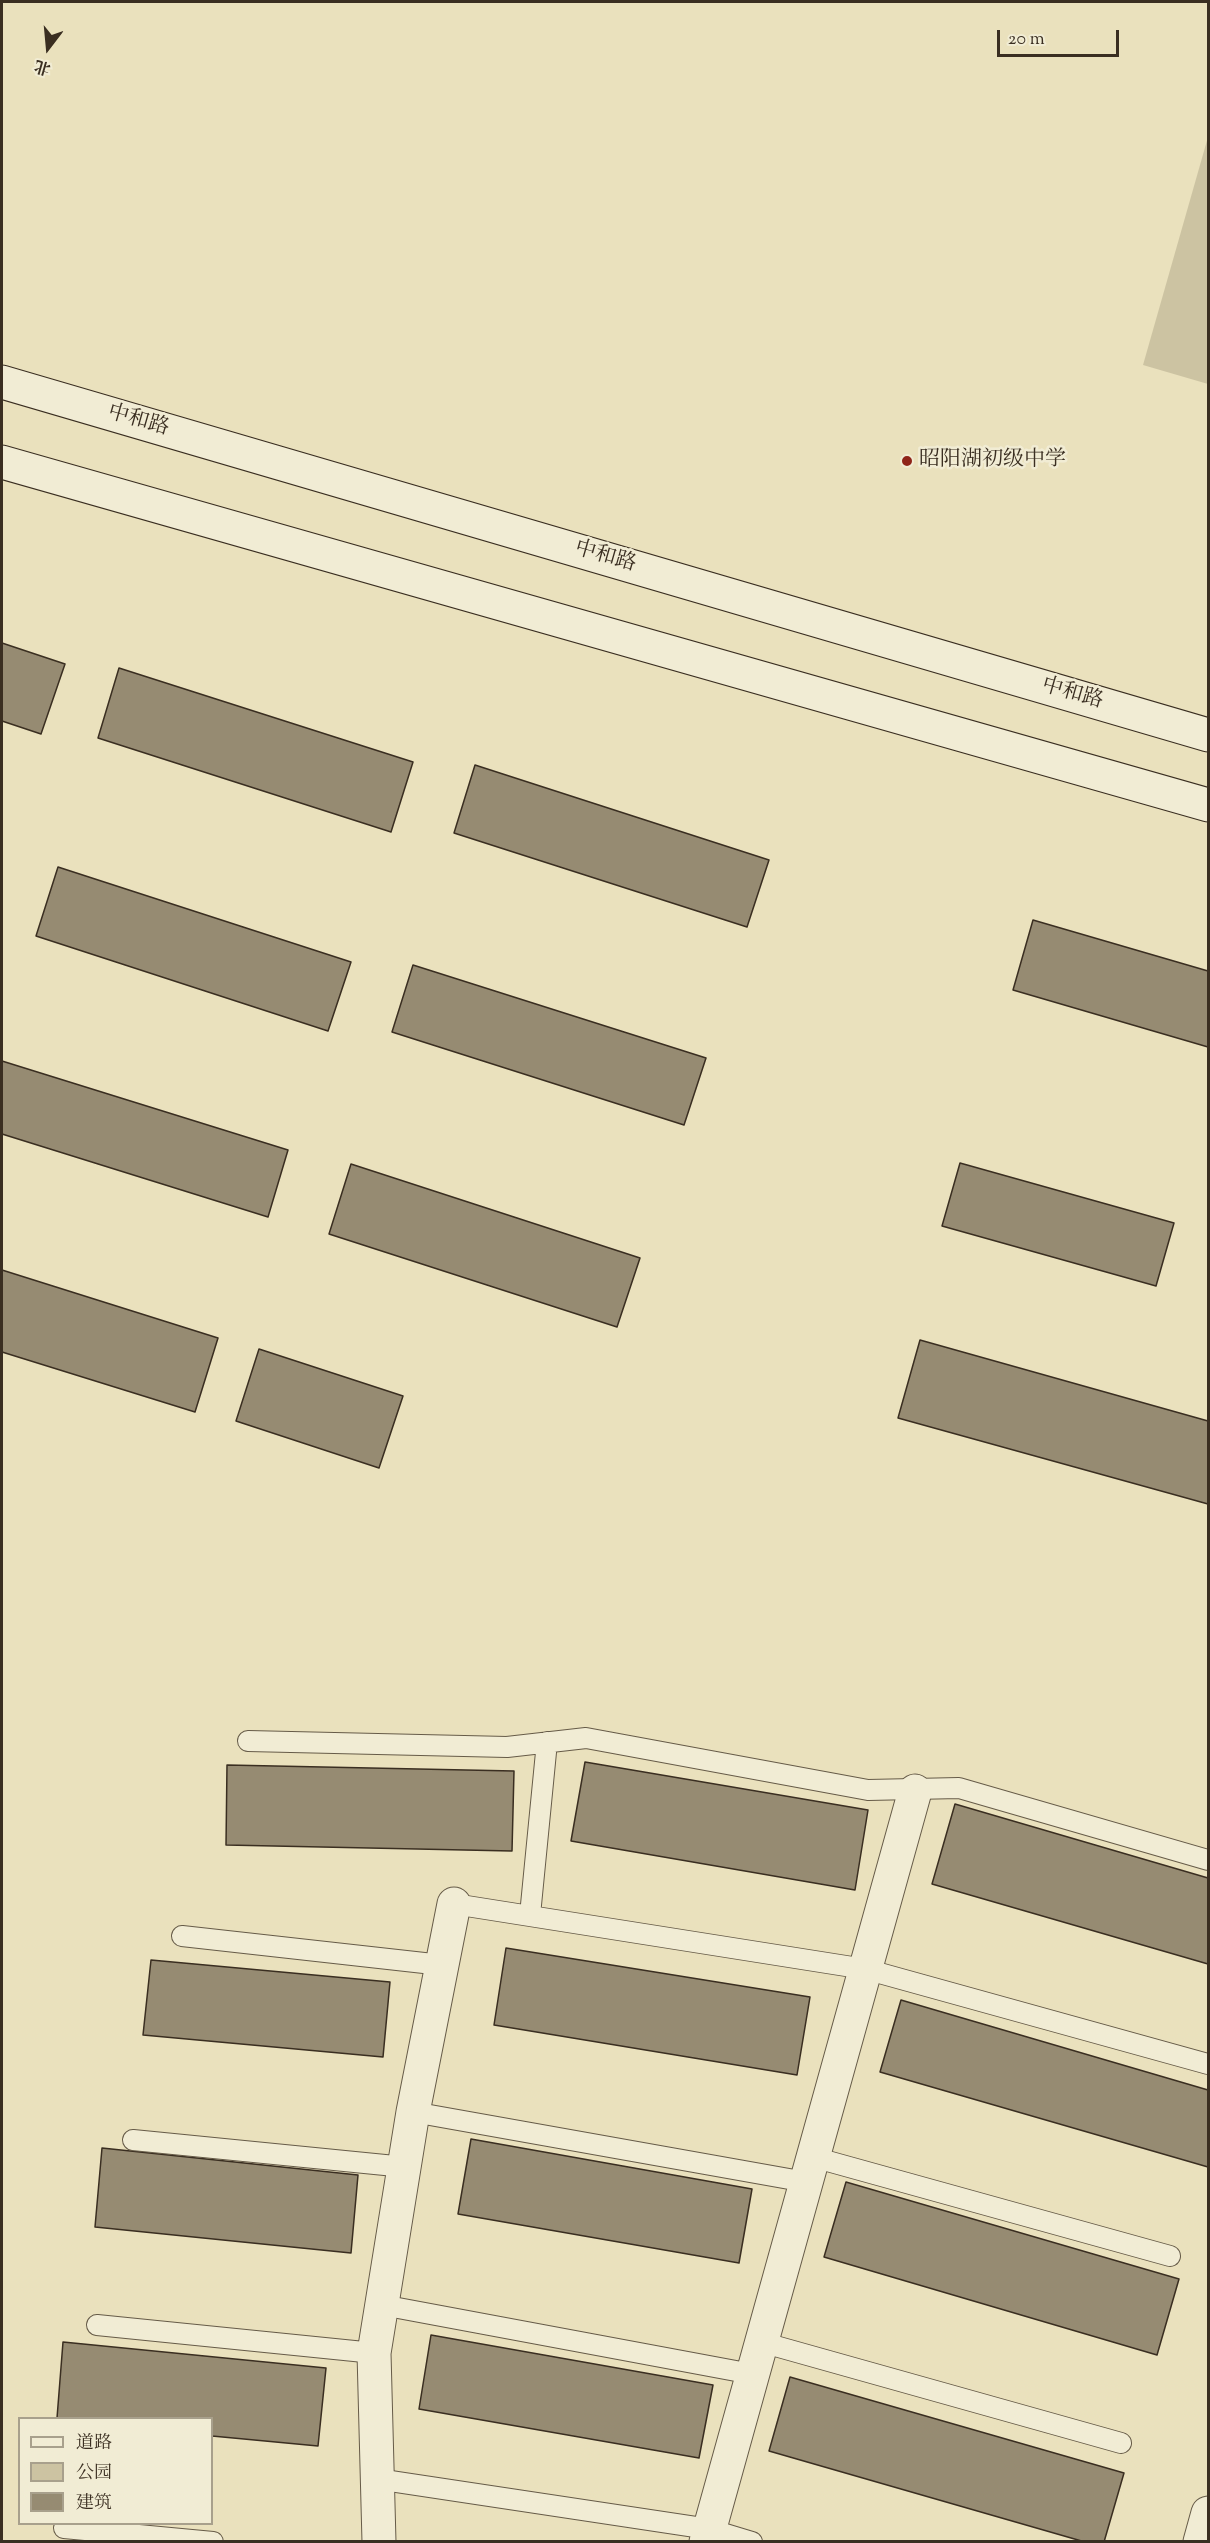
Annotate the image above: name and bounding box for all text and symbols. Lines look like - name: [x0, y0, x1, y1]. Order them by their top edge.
- north arrow: [18, 18, 78, 78]
- scale bar: [1000, 18, 1122, 56]
- text: 20 m: [1008, 27, 1045, 53]
- text: 北: [32, 53, 54, 79]
- street label: 中和路: [104, 401, 172, 443]
- place label: 昭阳湖初级中学: [919, 448, 1066, 474]
- marker: 昭阳湖初级中学: [900, 454, 914, 468]
- street label: 中和路: [571, 537, 639, 579]
- street label: 中和路: [1038, 674, 1106, 716]
- legend: [18, 2417, 213, 2525]
- text: 道路: [76, 2431, 112, 2457]
- text: 公园: [76, 2461, 112, 2487]
- text: 建筑: [76, 2491, 112, 2517]

